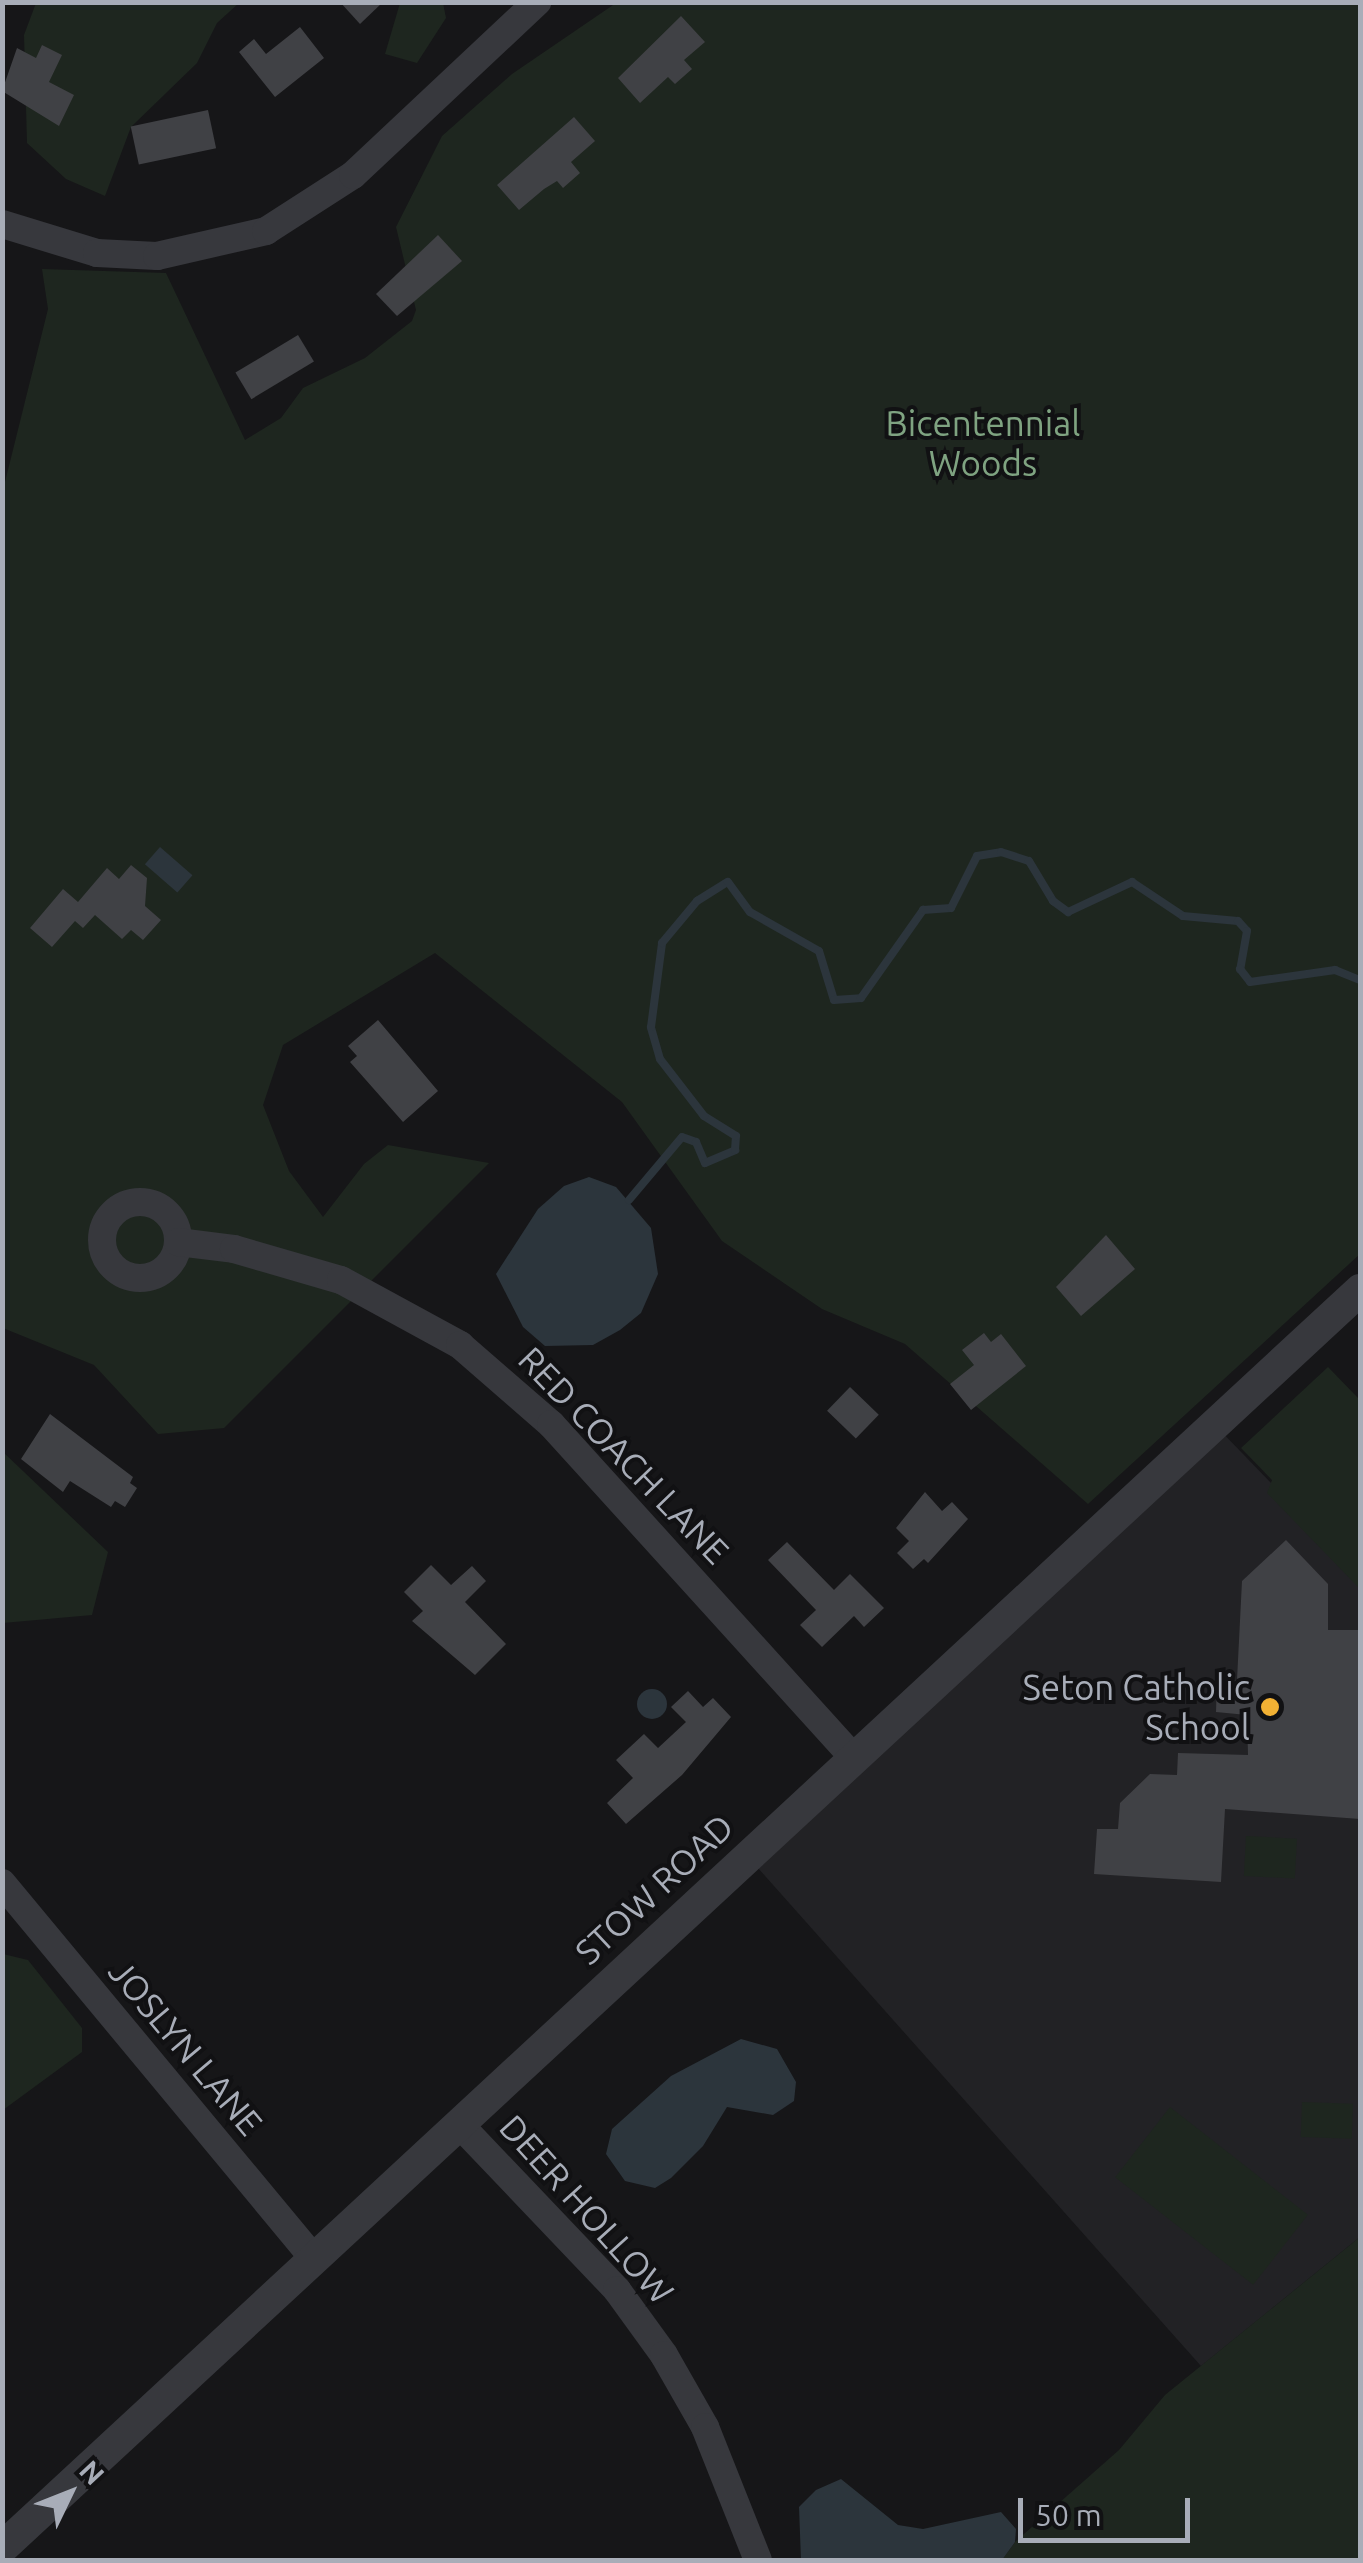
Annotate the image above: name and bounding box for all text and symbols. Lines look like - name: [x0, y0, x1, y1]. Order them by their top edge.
- park label: Bicentennial Woods: [886, 402, 1080, 484]
- street label: RED COACH LANE: [510, 1338, 738, 1572]
- place label: Seton Catholic School: [1023, 1666, 1250, 1748]
- marker: Seton Catholic School: [1259, 1696, 1281, 1718]
- street label: STOW ROAD: [566, 1805, 742, 1973]
- street label: JOSLYN LANE: [100, 1951, 272, 2143]
- street label: DEER HOLLOW: [491, 2106, 683, 2312]
- north arrow: [20, 2443, 120, 2543]
- text: N: [74, 2454, 111, 2490]
- scale bar: [1023, 2478, 1196, 2540]
- text: 50 m: [1035, 2498, 1102, 2532]

